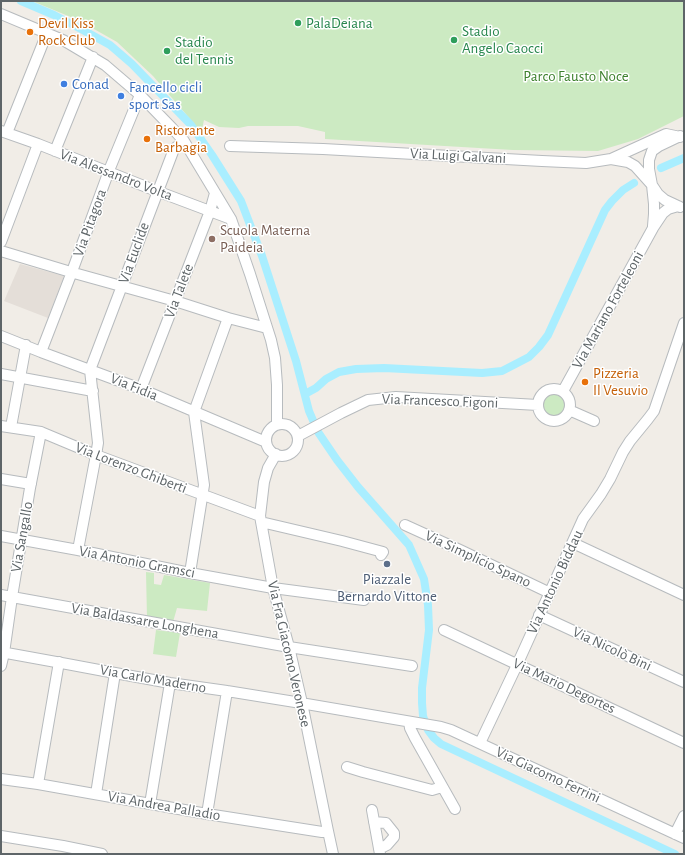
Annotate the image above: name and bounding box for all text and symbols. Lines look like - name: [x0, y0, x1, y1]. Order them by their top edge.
- place label: Devil Kiss Rock Club: [38, 14, 95, 49]
- place label: PalaDeiana: [306, 14, 373, 32]
- marker: PalaDeiana: [293, 18, 303, 28]
- place label: Stadio Angelo Caocci: [462, 22, 543, 57]
- marker: Devil Kiss Rock Club: [25, 27, 35, 37]
- place label: Stadio del Tennis: [175, 33, 234, 68]
- marker: Stadio Angelo Caocci: [449, 35, 459, 45]
- marker: Stadio del Tennis: [162, 46, 172, 56]
- park label: Parco Fausto Noce: [523, 67, 629, 85]
- place label: Conad: [72, 75, 109, 93]
- place label: Fancello cicli sport Sas: [129, 78, 202, 113]
- marker: Conad: [59, 79, 69, 89]
- marker: Fancello cicli sport Sas: [116, 91, 126, 101]
- place label: Ristorante Barbagia: [155, 121, 215, 156]
- marker: Ristorante Barbagia: [142, 134, 152, 144]
- street label: Via Luigi Galvani: [410, 144, 506, 168]
- street label: Via Alessandro Volta: [57, 145, 175, 205]
- street label: Via Pitagora: [69, 187, 111, 259]
- street label: Via Euclide: [115, 220, 153, 286]
- place label: Scuola Materna Paideia: [220, 221, 310, 256]
- marker: Scuola Materna Paideia: [207, 234, 217, 244]
- street label: Via Mariano Forteleoni: [568, 248, 648, 372]
- street label: Via Talete: [160, 261, 198, 321]
- place label: Pizzeria Il Vesuvio: [593, 364, 648, 399]
- street label: Via Fidia: [107, 369, 161, 405]
- marker: Pizzeria Il Vesuvio: [580, 377, 590, 387]
- street label: Via Francesco Figoni: [381, 390, 499, 412]
- street label: Via Lorenzo Ghiberti: [73, 438, 189, 498]
- street label: Via Sangallo: [7, 500, 37, 574]
- street label: Via Simplicio Spano: [422, 527, 534, 591]
- street label: Via Antonio Biddau: [523, 527, 587, 637]
- street label: Via Antonio Gramsci: [77, 542, 197, 582]
- marker: Piazzale Bernardo Vittone: [382, 559, 392, 569]
- place label: Piazzale Bernardo Vittone: [337, 570, 437, 605]
- street label: Via Fra Giacomo Veronese: [263, 579, 315, 729]
- street label: Via Baldassarre Longhena: [70, 599, 220, 643]
- street label: Via Nicolò Bini: [570, 623, 654, 675]
- street label: Via Mario Degortes: [510, 654, 618, 718]
- street label: Via Carlo Maderno: [98, 661, 208, 697]
- street label: Via Giacomo Ferrini: [493, 743, 603, 807]
- street label: Via Andrea Palladio: [106, 787, 222, 825]

